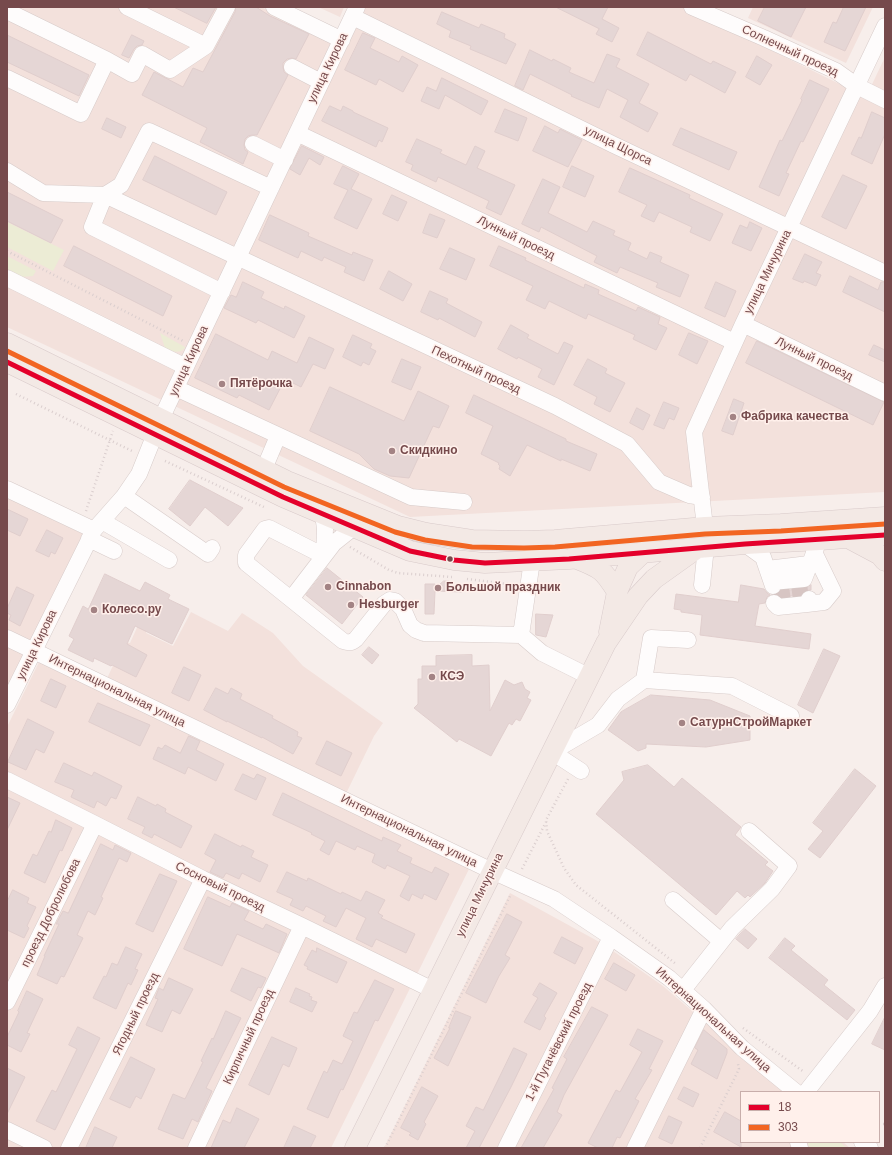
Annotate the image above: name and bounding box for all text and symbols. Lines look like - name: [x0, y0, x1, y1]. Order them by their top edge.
- street label: Солнечный проезд: [739, 22, 841, 80]
- street label: улица Кирова: [305, 31, 351, 105]
- street label: улица Щорса: [582, 123, 654, 169]
- street label: Лунный проезд: [475, 213, 557, 263]
- street label: улица Мичурина: [741, 228, 795, 316]
- street label: улица Кирова: [166, 323, 212, 399]
- street label: Лунный проезд: [773, 334, 855, 384]
- street label: Пехотный проезд: [429, 343, 523, 397]
- place label: Пятёрочка: [230, 377, 292, 391]
- marker: Пятёрочка: [217, 379, 227, 389]
- place label: Фабрика качества: [741, 410, 848, 424]
- marker: Фабрика качества: [728, 412, 738, 422]
- place label: Скидкино: [400, 444, 458, 458]
- marker: Скидкино: [387, 446, 397, 456]
- unlabelled marker: [445, 554, 455, 564]
- place label: Cinnabon: [336, 580, 391, 594]
- place label: Большой праздник: [446, 581, 560, 595]
- marker: Cinnabon: [323, 582, 333, 592]
- marker: Большой праздник: [433, 583, 443, 593]
- place label: Hesburger: [359, 598, 419, 612]
- marker: Hesburger: [346, 600, 356, 610]
- place label: Колесо.ру: [102, 603, 162, 617]
- marker: Колесо.ру: [89, 605, 99, 615]
- street label: улица Кирова: [14, 608, 60, 682]
- street label: Интернациональная улица: [46, 652, 188, 730]
- place label: КСЭ: [440, 670, 464, 684]
- marker: КСЭ: [427, 672, 437, 682]
- place label: СатурнСтройМаркет: [690, 716, 812, 730]
- marker: СатурнСтройМаркет: [677, 718, 687, 728]
- street label: Интернациональная улица: [338, 792, 480, 870]
- street label: улица Мичурина: [453, 851, 507, 939]
- street label: проезд Добролюбова: [18, 856, 84, 970]
- street label: Сосновый проезд: [173, 859, 267, 915]
- street label: Интернациональная улица: [652, 964, 774, 1076]
- street label: Ягодный проезд: [110, 970, 162, 1058]
- street label: 1-й Пугачёвский проезд: [523, 980, 595, 1104]
- street label: Кирпичный проезд: [221, 987, 277, 1087]
- legend: [740, 1091, 880, 1143]
- text: 18: [778, 1100, 791, 1114]
- text: 303: [778, 1120, 798, 1134]

